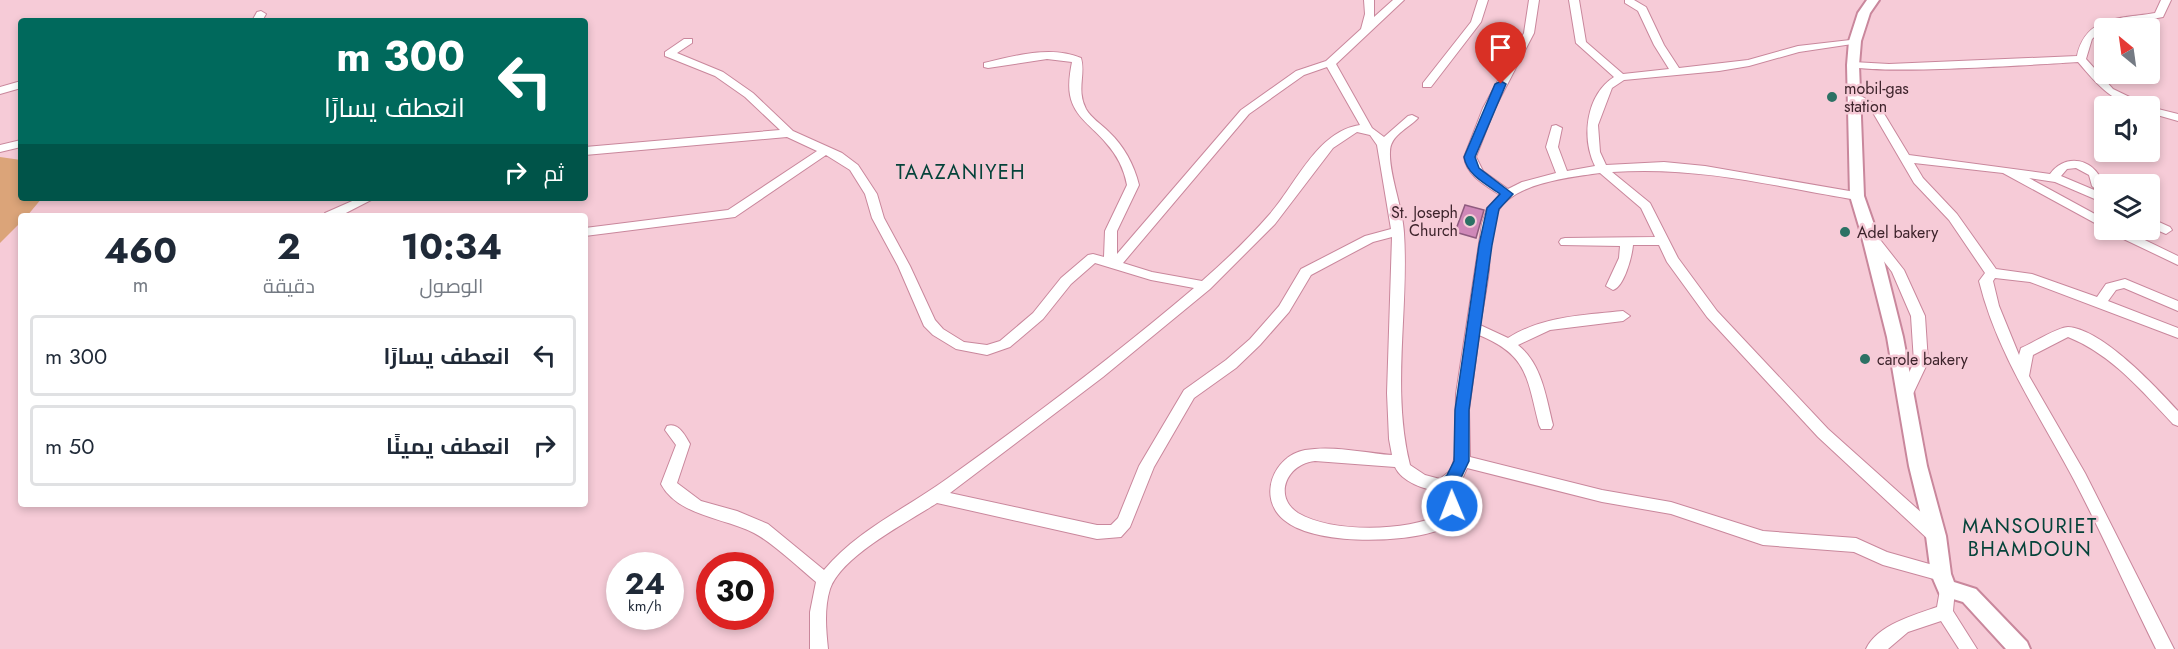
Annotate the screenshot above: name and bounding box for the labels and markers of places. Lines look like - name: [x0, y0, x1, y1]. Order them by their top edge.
- pin: [1475, 22, 1526, 84]
- place label: mobil-gas station: [1844, 77, 1909, 118]
- marker: mobil-gas station: [1825, 90, 1839, 104]
- place label: St. Joseph Church: [1391, 201, 1458, 242]
- marker: St. Joseph Church: [1463, 214, 1477, 228]
- place label: Adel bakery: [1857, 221, 1939, 244]
- marker: Adel bakery: [1838, 225, 1852, 239]
- place label: carole bakery: [1877, 348, 1969, 371]
- marker: carole bakery: [1858, 352, 1872, 366]

